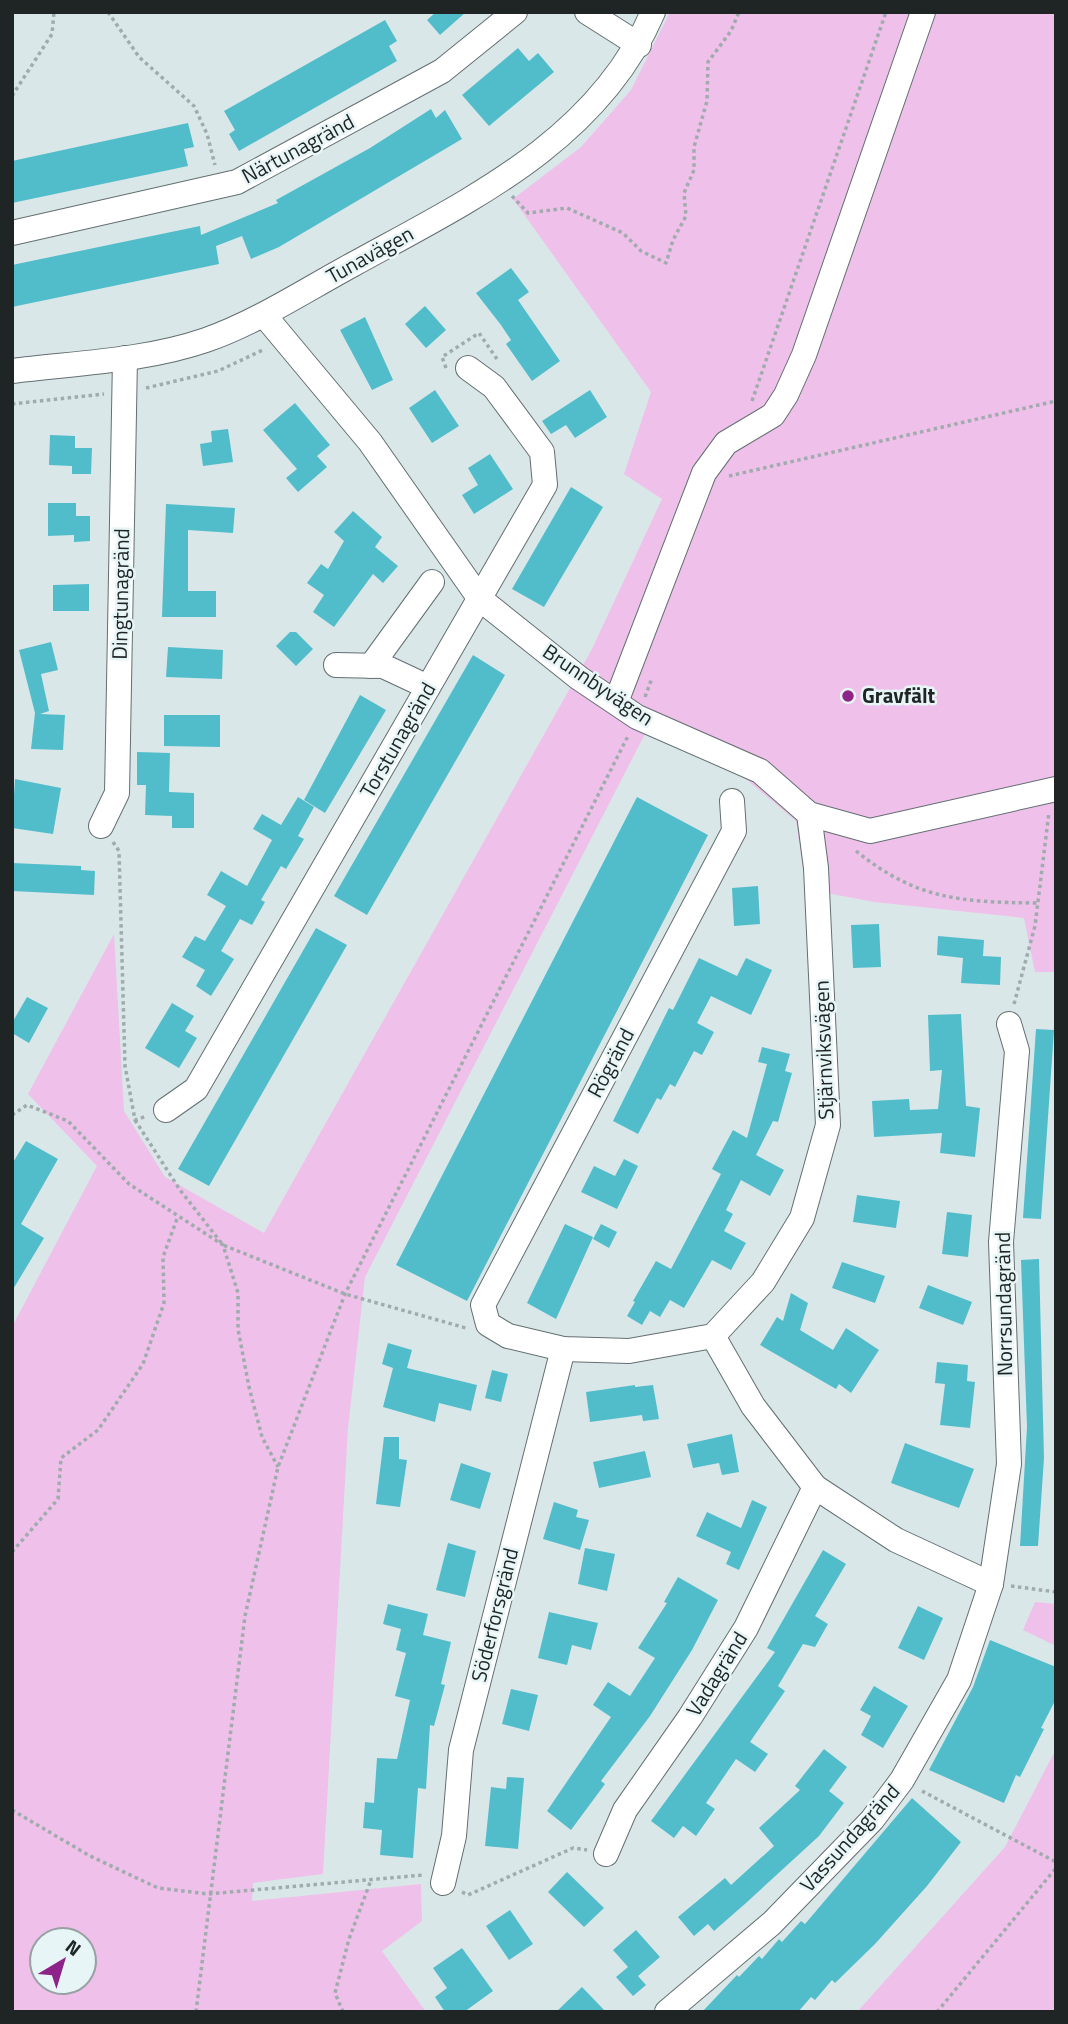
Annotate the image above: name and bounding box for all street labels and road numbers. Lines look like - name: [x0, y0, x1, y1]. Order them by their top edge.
- street label: Närtunagränd: [236, 105, 359, 191]
- street label: Tunavägen: [320, 217, 419, 291]
- street label: Dingtunagränd: [103, 528, 137, 660]
- street label: Brunnbyvägen: [537, 635, 661, 733]
- street label: Torstunagränd: [351, 676, 443, 803]
- street label: Stjärnviksvägen: [805, 980, 841, 1120]
- street label: Rögränd: [578, 1022, 642, 1103]
- street label: Norrsundagränd: [986, 1231, 1020, 1377]
- street label: Söderforsgränd: [462, 1544, 526, 1685]
- street label: Vadagränd: [677, 1625, 755, 1722]
- street label: Vassundagränd: [792, 1776, 907, 1899]

